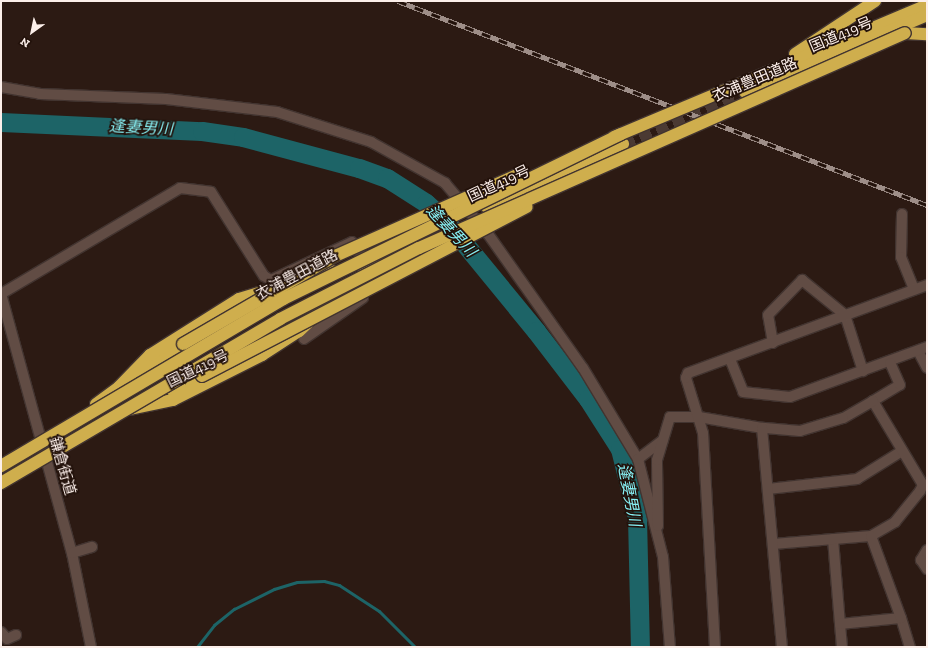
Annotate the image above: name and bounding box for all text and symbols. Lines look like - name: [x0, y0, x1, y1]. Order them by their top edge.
- north arrow: [12, 12, 52, 52]
- street label: 国道419号: [807, 14, 875, 56]
- text: N: [18, 35, 32, 50]
- street label: 衣浦豊田道路: [710, 54, 800, 106]
- water label: 逢妻男川: [109, 117, 173, 139]
- street label: 国道419号: [465, 162, 533, 206]
- water label: 逢妻男川: [422, 201, 480, 261]
- street label: 衣浦豊田道路: [253, 246, 341, 304]
- street label: 国道419号: [164, 346, 232, 392]
- street label: 鎌倉街道: [45, 435, 79, 497]
- water label: 逢妻男川: [613, 462, 645, 528]

